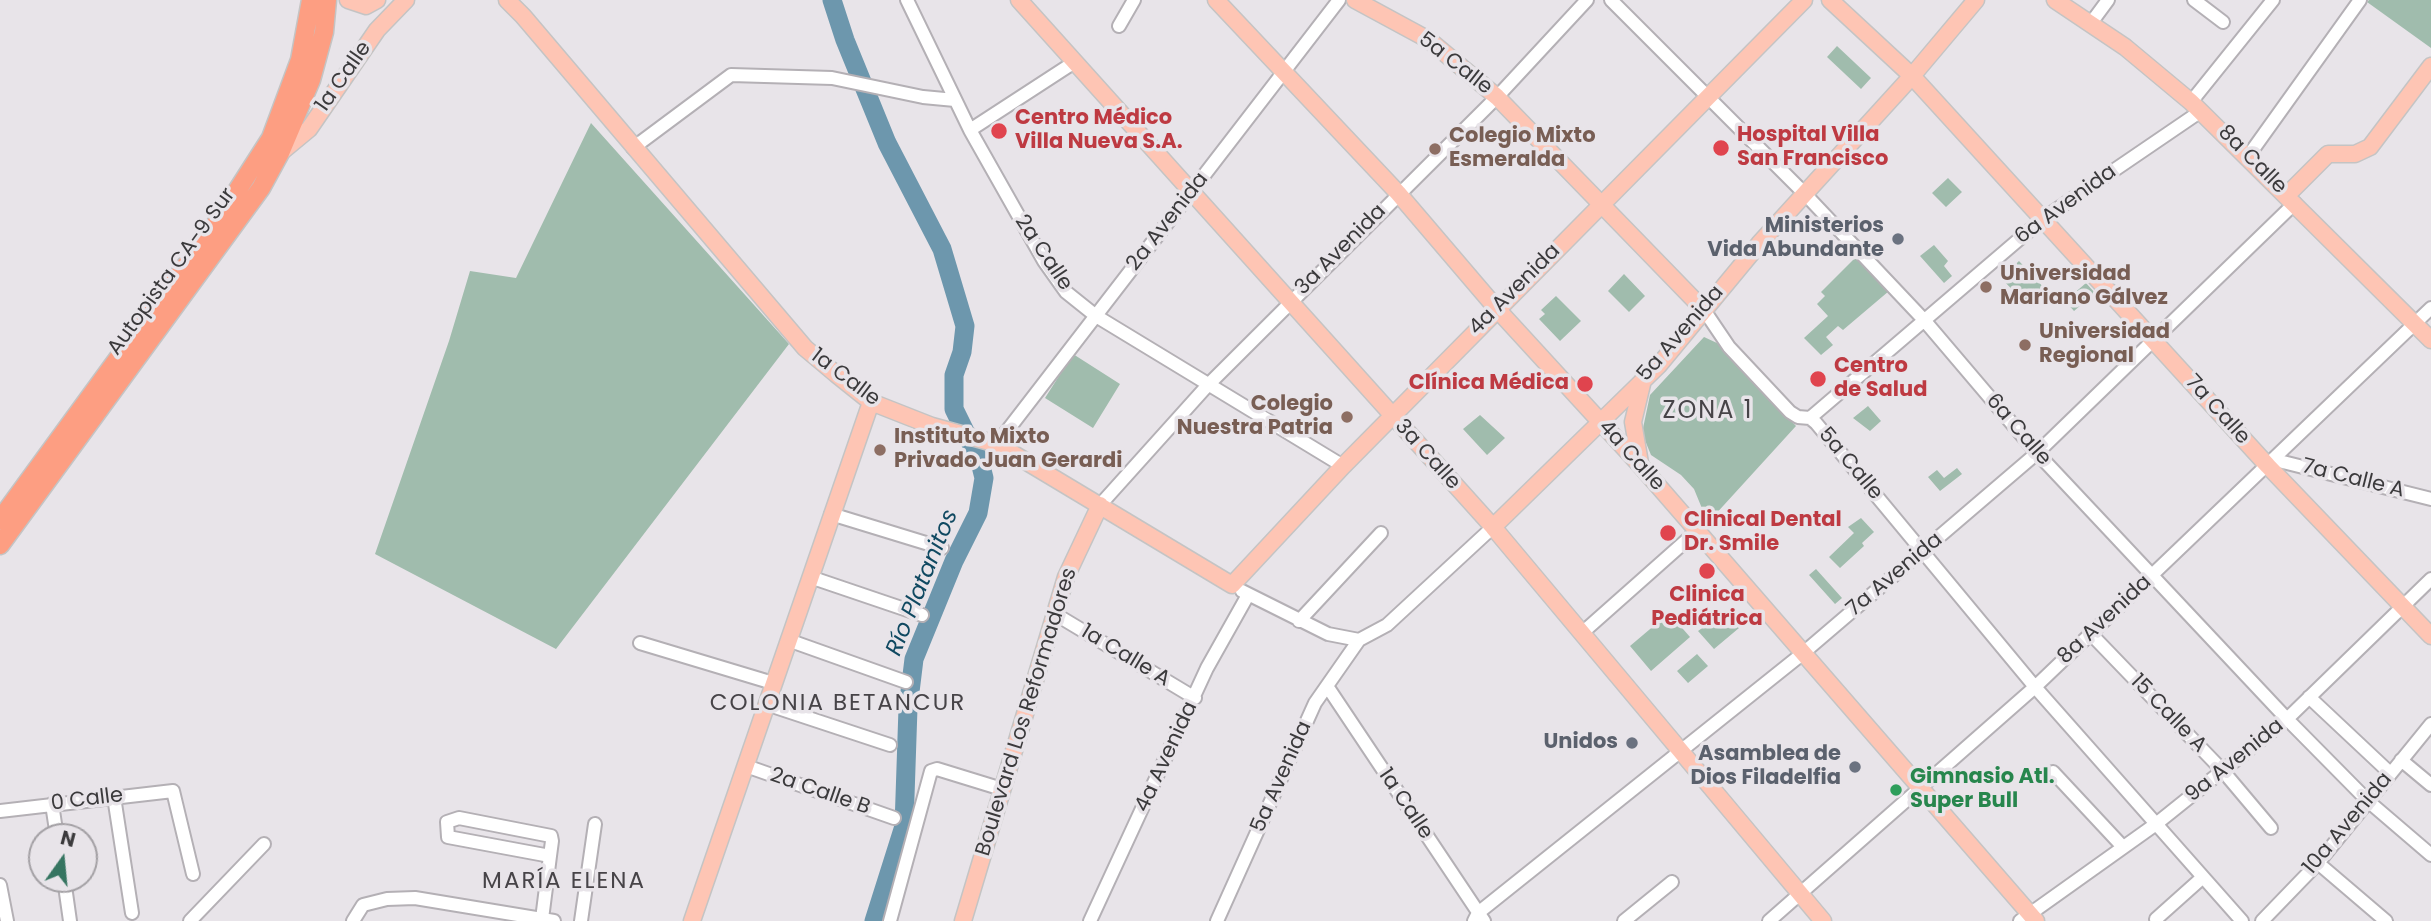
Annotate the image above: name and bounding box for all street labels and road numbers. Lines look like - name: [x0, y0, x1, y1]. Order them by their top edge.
- street label: 5a Calle: [1413, 27, 1497, 101]
- street label: 1a Calle: [311, 37, 377, 117]
- street label: 8a Calle: [2212, 120, 2292, 200]
- street label: 6a Avenida: [2010, 160, 2122, 250]
- street label: 2a Avenida: [1122, 168, 1214, 276]
- street label: Autopista CA-9 Sur: [103, 183, 241, 361]
- street label: 3a Avenida: [1290, 199, 1392, 301]
- street label: 2a Calle: [1009, 210, 1077, 296]
- street label: 4a Avenida: [1464, 239, 1566, 341]
- street label: 5a Avenida: [1632, 281, 1730, 387]
- street label: 1a Calle: [805, 344, 885, 412]
- street label: 7a Calle: [2179, 370, 2255, 450]
- street label: 6a Calle: [1980, 389, 2056, 471]
- street label: 3a Calle: [1389, 415, 1465, 495]
- street label: 4a Calle: [1593, 415, 1669, 497]
- street label: 5a Calle: [1812, 423, 1888, 505]
- street label: 7a Calle A: [2299, 454, 2407, 504]
- street label: 7a Avenida: [1842, 528, 1948, 622]
- street label: Boulevard Los Reformadores: [971, 565, 1083, 859]
- street label: 8a Avenida: [2053, 570, 2157, 670]
- street label: 1a Calle A: [1076, 619, 1174, 693]
- street label: 15 Calle A: [2125, 670, 2211, 758]
- street label: 4a Avenida: [1130, 698, 1204, 816]
- street label: 9a Avenida: [2181, 714, 2289, 808]
- street label: 5a Avenida: [1246, 718, 1318, 836]
- street label: 2a Calle B: [767, 763, 873, 821]
- street label: 1a Calle: [1372, 764, 1438, 844]
- street label: 10a Avenida: [2298, 768, 2398, 880]
- street label: 0 Calle: [49, 783, 125, 817]

